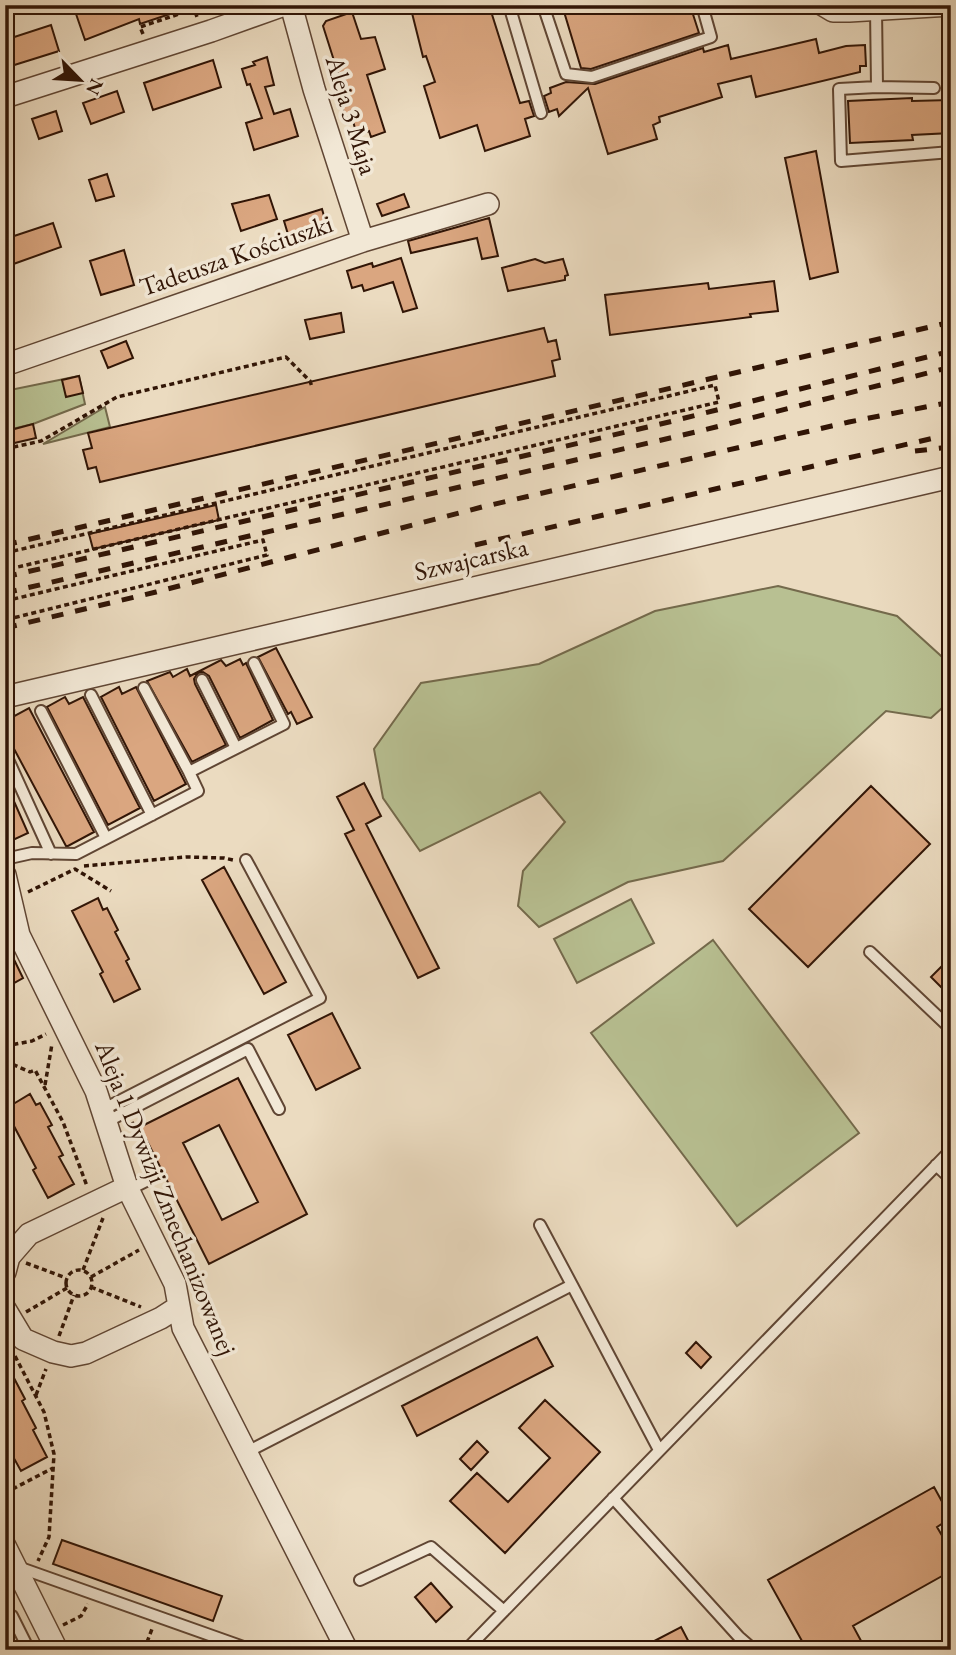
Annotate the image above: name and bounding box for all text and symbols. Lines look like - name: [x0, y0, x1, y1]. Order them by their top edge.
- north arrow: [46, 46, 116, 116]
- street label: Aleja 3 Maja: [318, 50, 386, 179]
- text: N: [80, 75, 110, 100]
- street label: Tadeusza Kościuszki: [135, 206, 337, 304]
- street label: Szwajcarska: [411, 529, 532, 589]
- street label: Aleja 1 Dywizji Zmechanizowanej: [87, 1035, 245, 1360]

